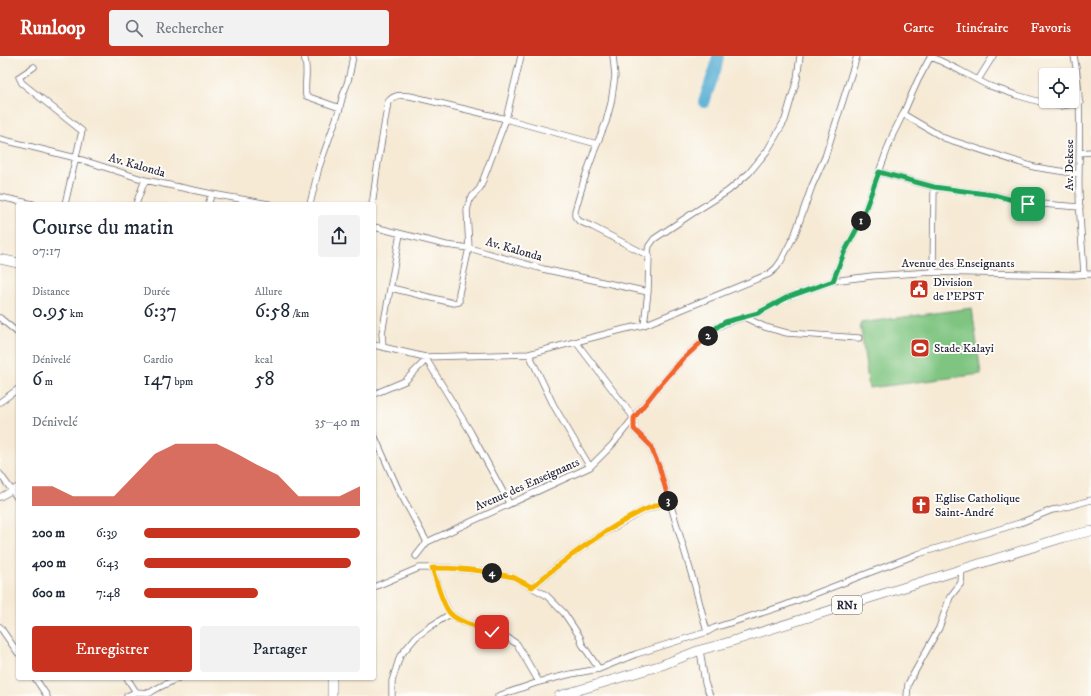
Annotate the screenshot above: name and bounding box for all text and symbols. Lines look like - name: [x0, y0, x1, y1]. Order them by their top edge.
- search box: [109, 10, 389, 46]
- text: Runloop: [20, 17, 85, 40]
- icon: search: [123, 17, 145, 39]
- text: Rechercher: [155, 19, 224, 38]
- text: Carte: [903, 19, 934, 37]
- text: Itinéraire: [956, 19, 1009, 37]
- text: Favoris: [1031, 19, 1071, 37]
- map controls: [1039, 68, 1079, 108]
- button: locate: [1039, 68, 1079, 108]
- street label: Av. Dekese: [1062, 139, 1077, 191]
- street label: Av. Kalonda: [107, 150, 168, 181]
- pin: [1011, 187, 1045, 221]
- icon: arrive: [1017, 193, 1039, 215]
- pin: 1: [851, 211, 871, 231]
- text: Course du matin: [32, 214, 174, 241]
- text: 1: [859, 214, 863, 228]
- button: share: [318, 215, 360, 257]
- street label: Av. Kalonda: [484, 234, 545, 265]
- text: 07:17: [32, 243, 61, 259]
- street label: Avenue des Enseignants: [902, 256, 1014, 271]
- place label: Division de l'EPST: [933, 275, 984, 304]
- public building icon: Division de l'EPST: [908, 278, 930, 300]
- text: Distance: [32, 285, 70, 299]
- text: Durée: [143, 285, 170, 299]
- text: Allure: [255, 285, 282, 299]
- text: 0.95: [32, 299, 67, 324]
- text: 6:37: [143, 299, 177, 324]
- text: 6:58: [255, 299, 290, 324]
- text: km: [67, 307, 84, 321]
- text: /km: [290, 307, 309, 321]
- pin: 2: [698, 326, 718, 346]
- text: 2: [705, 329, 711, 343]
- sports icon: Stade Kalayi: [909, 337, 931, 359]
- place label: Stade Kalayi: [934, 341, 994, 356]
- text: Dénivelé: [32, 353, 71, 367]
- text: Cardio: [143, 353, 173, 367]
- text: kcal: [255, 353, 273, 367]
- text: 6: [32, 367, 42, 392]
- text: 147: [143, 367, 172, 392]
- text: 58: [255, 367, 275, 392]
- text: m: [42, 375, 53, 389]
- text: bpm: [172, 375, 193, 389]
- text: Dénivelé: [32, 414, 78, 430]
- text: 35–40 m: [315, 414, 360, 430]
- street label: Avenue des Enseignants: [473, 455, 582, 514]
- pin: 3: [658, 491, 678, 511]
- place label: Eglise Catholique Saint-André: [935, 491, 1020, 520]
- text: 3: [666, 494, 670, 508]
- church icon: Eglise Catholique Saint-André: [910, 494, 932, 516]
- text: 200 m: [32, 525, 65, 541]
- text: 6:39: [96, 525, 118, 541]
- text: 400 m: [32, 555, 66, 571]
- text: 6:43: [96, 555, 119, 571]
- pin: 4: [482, 563, 502, 583]
- text: 4: [489, 566, 495, 580]
- text: 600 m: [32, 585, 65, 601]
- text: 7:48: [96, 585, 120, 601]
- road number: RN1: [832, 596, 862, 614]
- pin: [475, 615, 509, 649]
- icon: check: [481, 621, 503, 643]
- button: Enregistrer: [32, 626, 192, 672]
- button: Partager: [200, 626, 360, 672]

